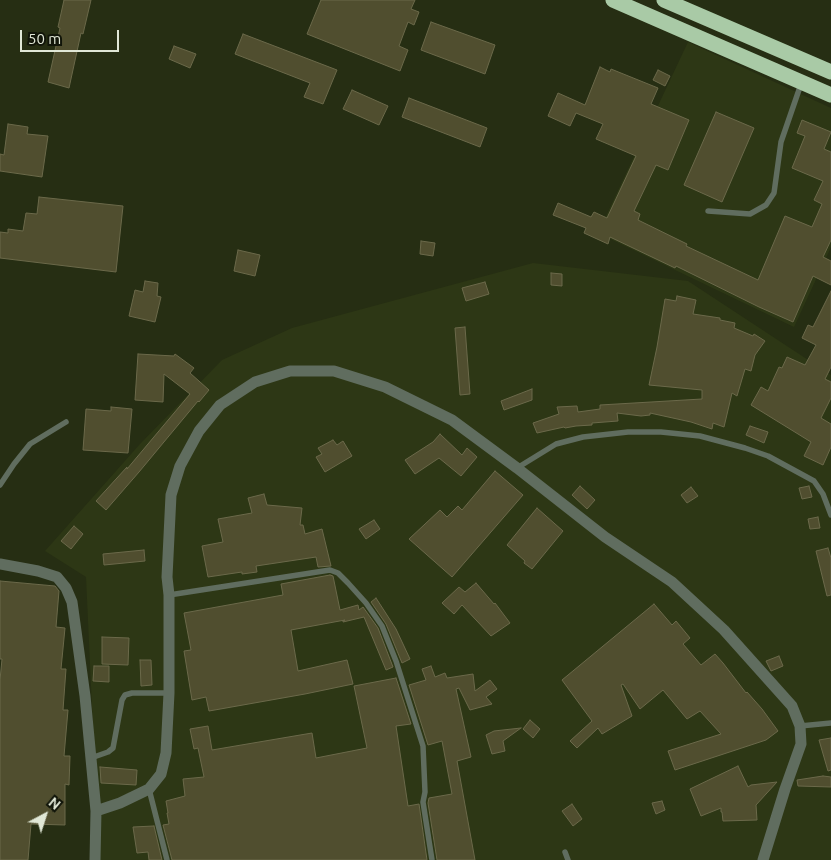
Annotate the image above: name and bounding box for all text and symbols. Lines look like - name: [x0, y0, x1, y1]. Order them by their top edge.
- scale bar: [22, 20, 121, 52]
- text: 50 m: [28, 30, 61, 47]
- north arrow: [20, 790, 70, 840]
- text: N: [45, 794, 64, 813]

